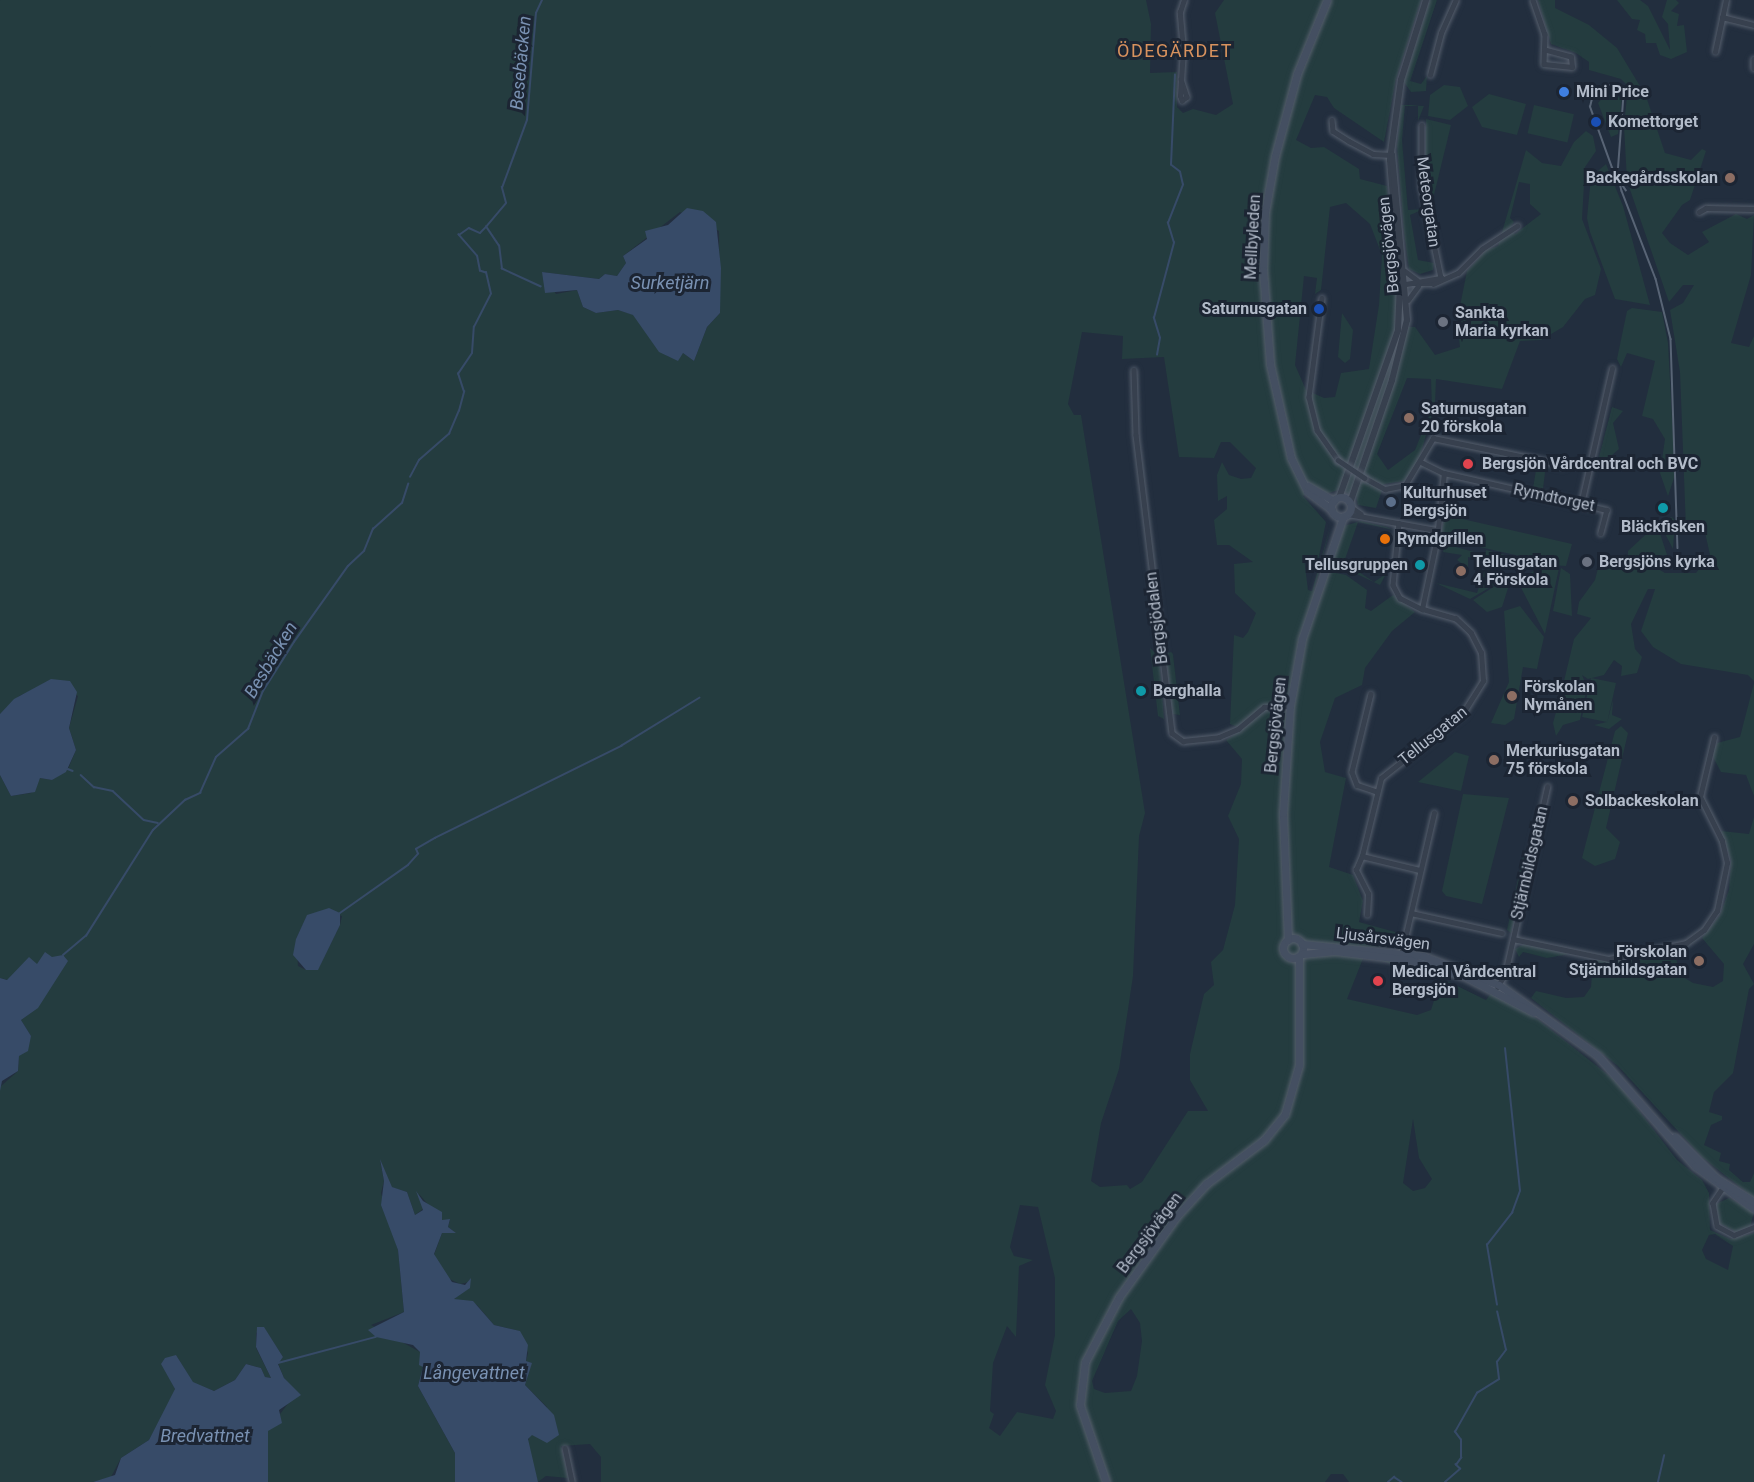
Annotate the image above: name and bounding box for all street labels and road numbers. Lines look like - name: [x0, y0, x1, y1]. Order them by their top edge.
- street label: Meteorgatan: [1412, 156, 1444, 248]
- street label: Mellbyleden: [1241, 194, 1265, 280]
- street label: Bergsjövägen: [1374, 196, 1404, 294]
- street label: Rymdtorget: [1512, 480, 1596, 516]
- street label: Bergsjödalen: [1142, 571, 1172, 665]
- street label: Bergsjövägen: [1261, 676, 1291, 774]
- street label: Tellusgatan: [1395, 703, 1471, 769]
- street label: Stjärnbildsgatan: [1508, 804, 1552, 922]
- street label: Ljusårsvägen: [1335, 924, 1431, 954]
- street label: Bergsjövägen: [1113, 1189, 1187, 1277]

